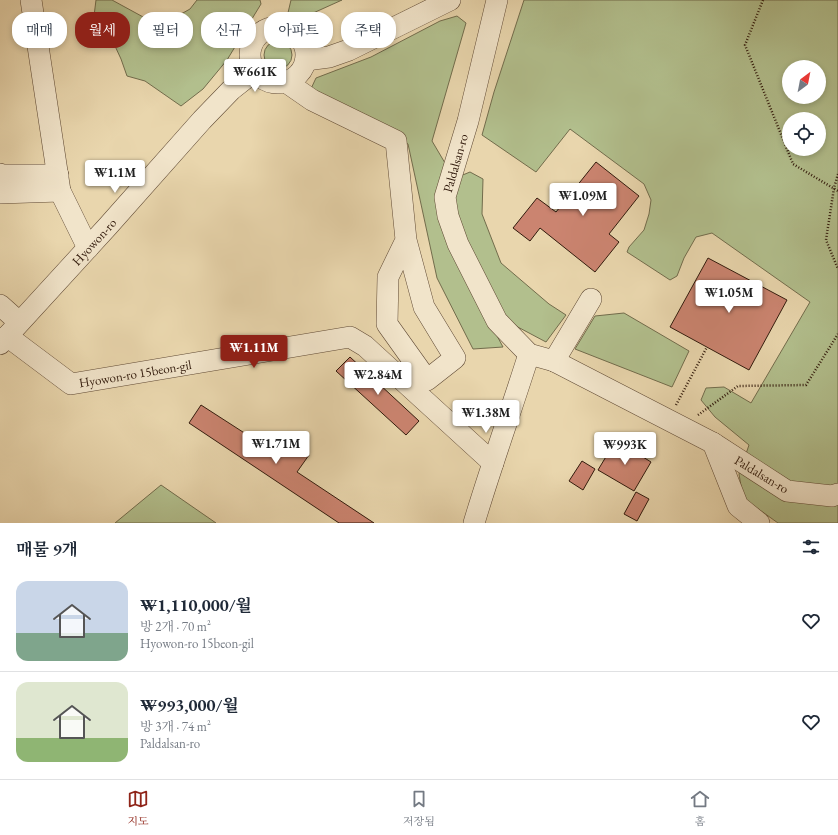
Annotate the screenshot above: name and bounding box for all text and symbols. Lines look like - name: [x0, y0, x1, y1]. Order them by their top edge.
- chip: 매매: [12, 12, 67, 48]
- chip: 월세: [75, 12, 130, 48]
- chip: 필터: [138, 12, 193, 48]
- chip: 신규: [201, 12, 256, 48]
- chip: 아파트: [264, 12, 333, 48]
- chip: 주택: [341, 12, 396, 48]
- pin: ₩661K: [227, 59, 283, 93]
- north arrow: [782, 60, 826, 104]
- map controls: [782, 60, 826, 156]
- text: ₩661K: [233, 63, 277, 80]
- button: locate: [782, 112, 826, 156]
- street label: Paldalsan-ro: [439, 132, 472, 194]
- pin: ₩1.1M: [87, 160, 143, 194]
- text: ₩1.1M: [94, 164, 136, 181]
- pin: ₩1.09M: [550, 183, 616, 217]
- text: ₩1.09M: [558, 187, 608, 204]
- street label: Hyowon-ro: [68, 215, 120, 269]
- pin: ₩1.05M: [696, 280, 762, 314]
- text: ₩1.05M: [704, 284, 754, 301]
- pin: ₩1.11M: [221, 335, 287, 369]
- text: ₩1.11M: [229, 339, 279, 356]
- street label: Hyowon-ro 15beon-gil: [78, 356, 193, 392]
- pin: ₩2.84M: [345, 362, 411, 396]
- text: ₩2.84M: [353, 366, 403, 383]
- pin: ₩1.38M: [453, 400, 519, 434]
- text: ₩1.38M: [461, 404, 511, 421]
- pin: ₩1.71M: [243, 431, 309, 465]
- pin: ₩993K: [597, 432, 653, 466]
- text: ₩1.71M: [251, 435, 301, 452]
- text: ₩993K: [603, 436, 647, 453]
- street label: Paldalsan-ro: [732, 452, 792, 497]
- icon: filters: [800, 536, 822, 558]
- text: 매물 9개: [16, 538, 78, 560]
- text: ₩1,110,000/월: [140, 594, 252, 616]
- icon: home: [48, 597, 96, 645]
- icon: heart: [800, 610, 822, 632]
- text: 방 2개 · 70 m²: [140, 618, 211, 635]
- text: Hyowon-ro 15beon-gil: [140, 635, 254, 652]
- text: ₩993,000/월: [140, 694, 239, 716]
- icon: home: [48, 698, 96, 746]
- icon: heart: [800, 711, 822, 733]
- text: 방 3개 · 74 m²: [140, 718, 211, 735]
- text: Paldalsan-ro: [140, 735, 200, 752]
- tab: 지도: [127, 788, 149, 828]
- tab: 저장됨: [403, 788, 435, 828]
- tab: 홈: [689, 788, 711, 828]

